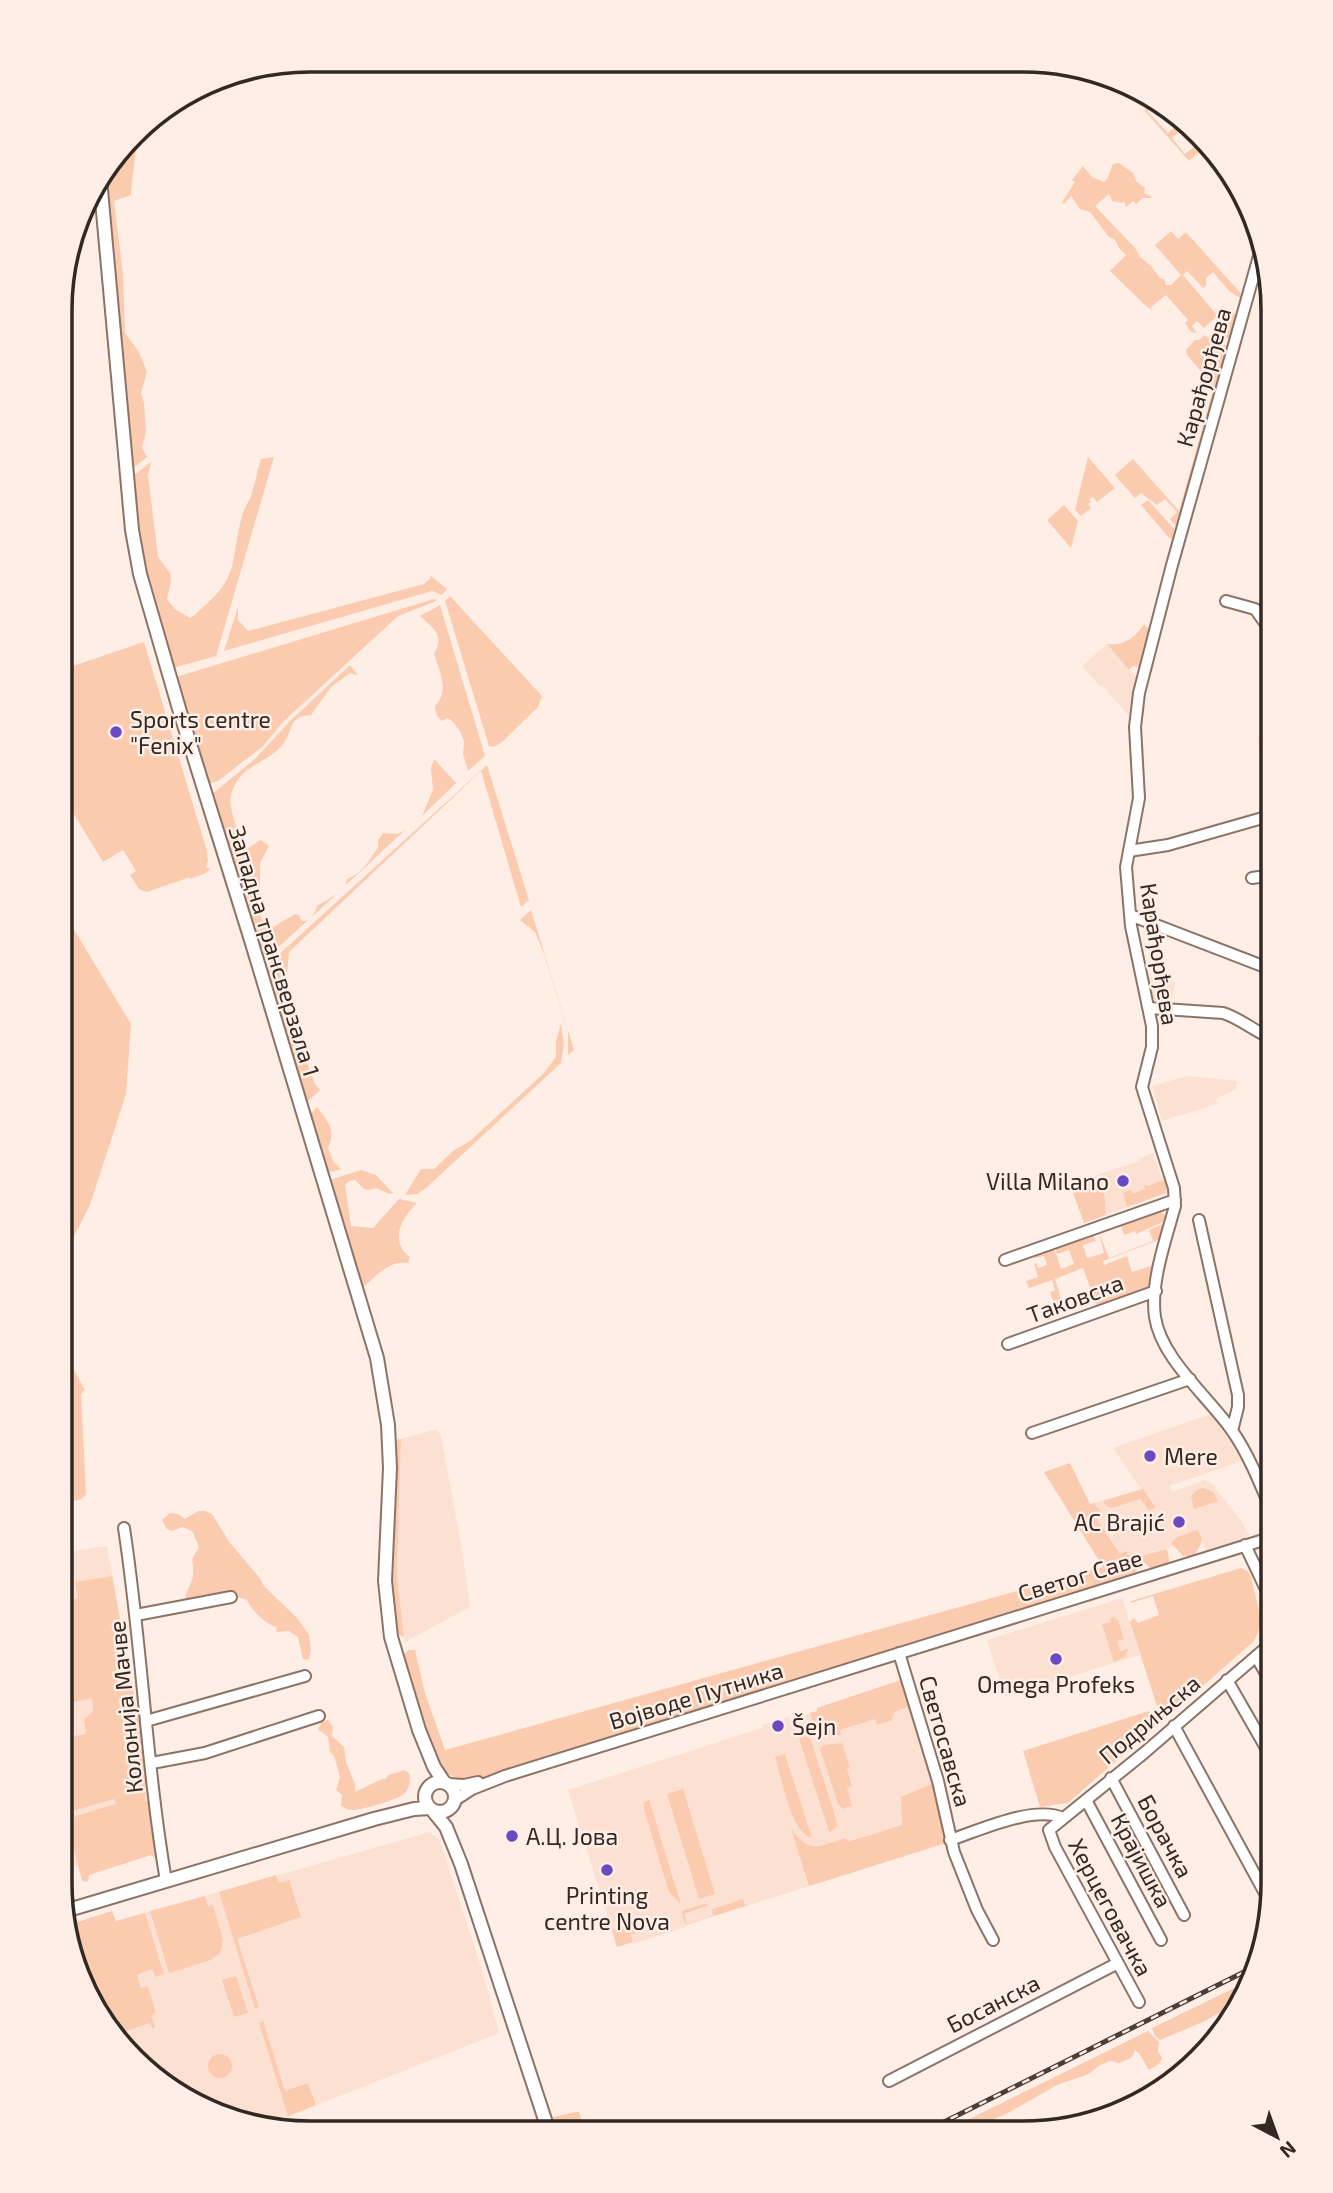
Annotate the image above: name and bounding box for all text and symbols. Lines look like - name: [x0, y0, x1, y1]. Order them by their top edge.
- street label: Карађорђева: [1170, 304, 1236, 450]
- place label: Sports centre "Fenix": [130, 705, 271, 759]
- marker: Sports centre "Fenix": [108, 724, 124, 740]
- street label: Западна трансверзала 1: [224, 822, 326, 1080]
- street label: Карађорђева: [1135, 881, 1185, 1027]
- place label: Villa Milano: [986, 1167, 1109, 1195]
- marker: Villa Milano: [1115, 1173, 1131, 1189]
- street label: Таковска: [1023, 1268, 1127, 1328]
- place label: Mere: [1164, 1442, 1218, 1470]
- marker: Mere: [1142, 1448, 1158, 1464]
- place label: AC Brajić: [1074, 1508, 1165, 1536]
- marker: AC Brajić: [1171, 1514, 1187, 1530]
- street label: Светог Саве: [1014, 1543, 1146, 1607]
- street label: Колонија Мачве: [102, 1619, 148, 1795]
- marker: Omega Profeks: [1048, 1651, 1064, 1667]
- street label: Војводе Путника: [606, 1655, 787, 1736]
- street label: Подрињска: [1093, 1669, 1205, 1769]
- place label: Omega Profeks: [977, 1670, 1135, 1698]
- street label: Светосавска: [914, 1672, 978, 1810]
- place label: Šejn: [792, 1712, 836, 1740]
- marker: Šejn: [770, 1718, 786, 1734]
- street label: Борачка: [1132, 1790, 1200, 1882]
- street label: Крајишка: [1106, 1808, 1178, 1912]
- place label: А.Ц. Јова: [526, 1822, 618, 1850]
- marker: А.Ц. Јова: [504, 1828, 520, 1844]
- street label: Херцеговачка: [1063, 1833, 1159, 1981]
- marker: Printing centre Nova: [599, 1862, 615, 1878]
- place label: Printing centre Nova: [544, 1881, 670, 1935]
- street label: Босанска: [942, 1968, 1044, 2038]
- north arrow: [1242, 2102, 1312, 2172]
- text: N: [1276, 2137, 1301, 2163]

